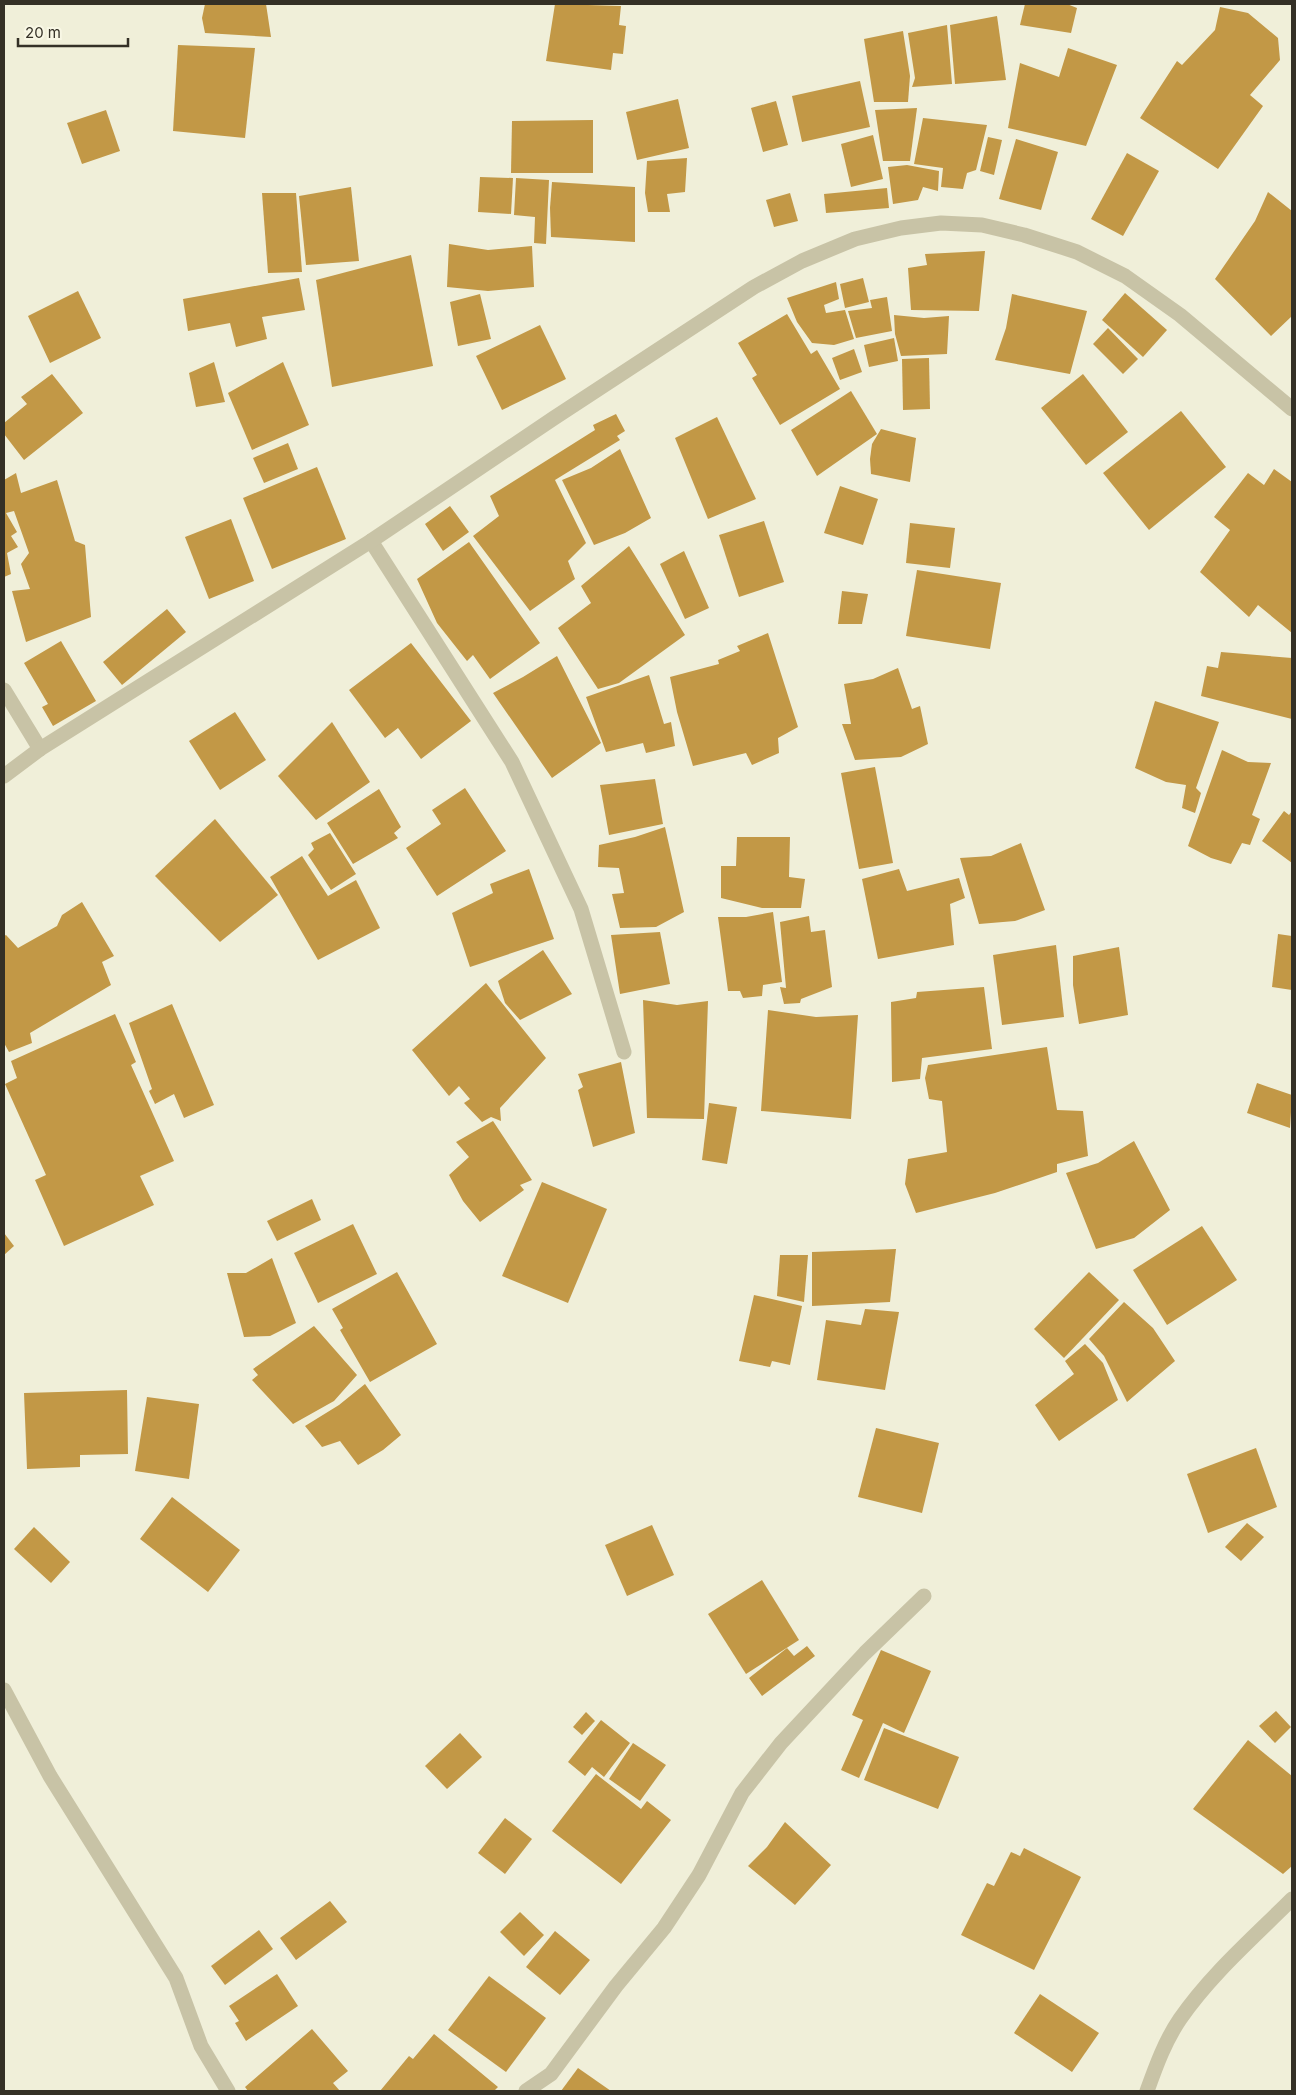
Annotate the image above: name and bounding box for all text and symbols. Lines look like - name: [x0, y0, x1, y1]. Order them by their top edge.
- scale bar: [18, 15, 128, 47]
- text: 20 m: [25, 23, 61, 42]

